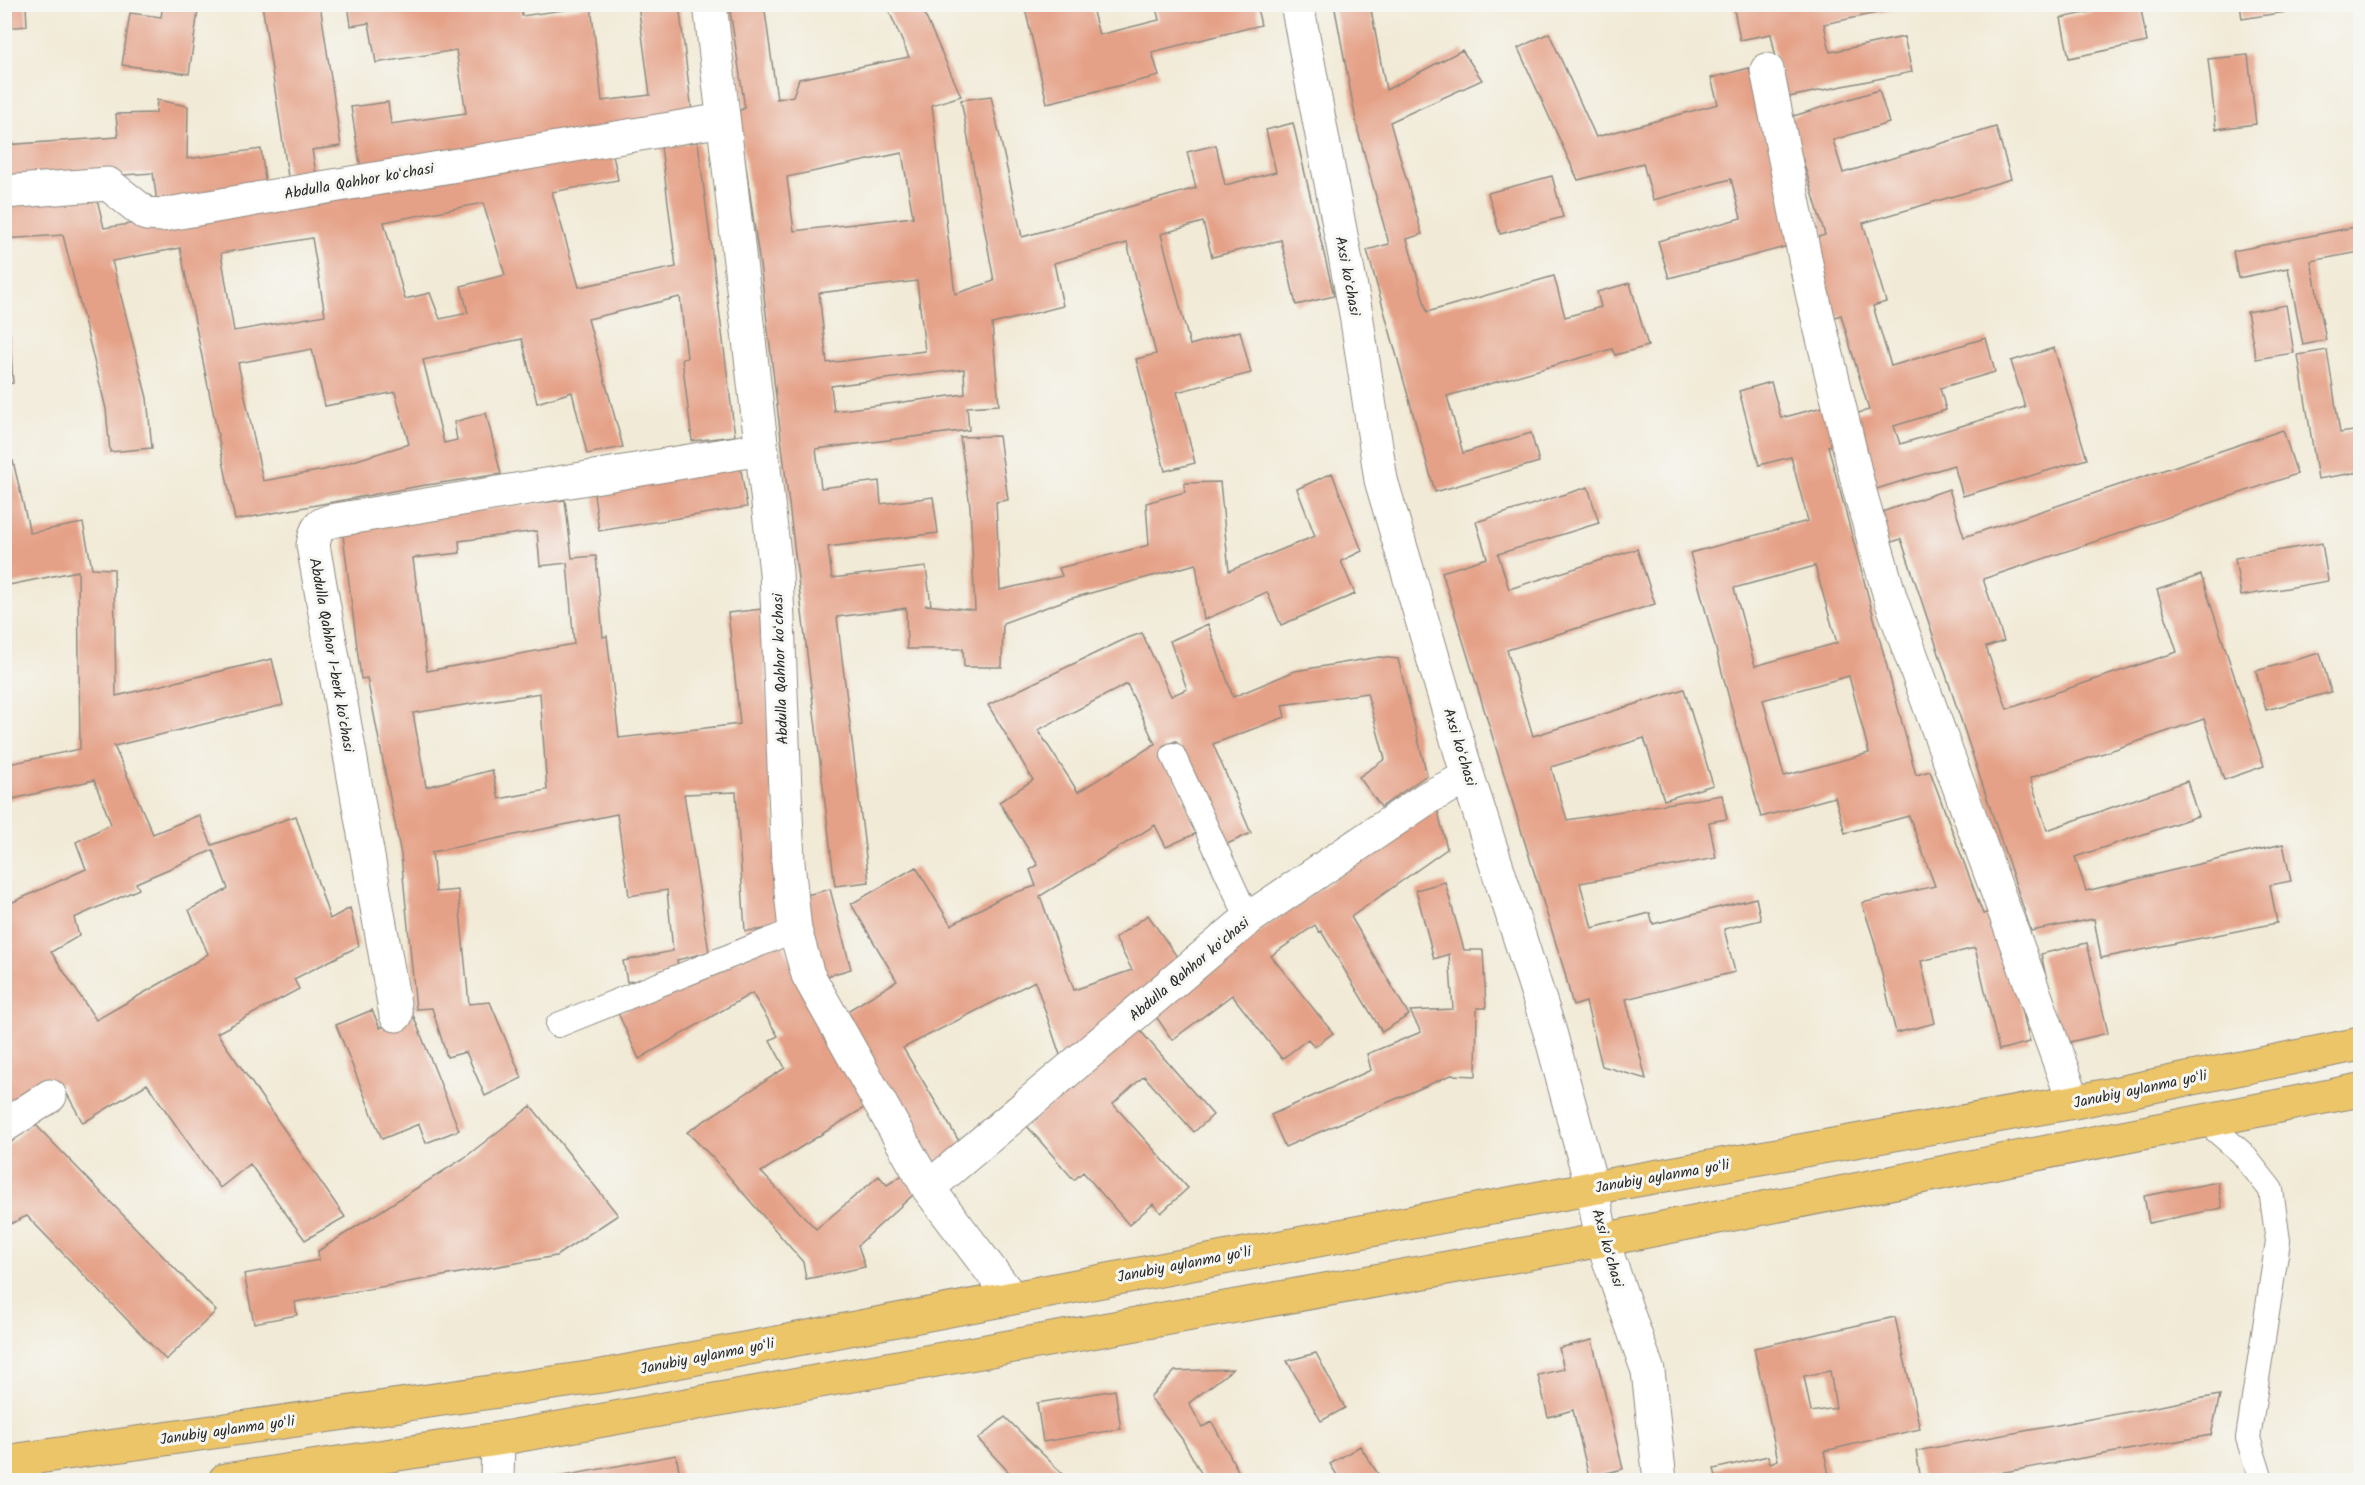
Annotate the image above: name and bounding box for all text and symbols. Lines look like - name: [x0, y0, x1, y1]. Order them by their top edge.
- street label: Abdulla Qahhor koʻchasi: [282, 157, 437, 207]
- street label: Axsi koʻchasi: [1328, 234, 1367, 319]
- street label: Аbdulla Qahhor 1-berk koʻchasi: [302, 556, 360, 755]
- street label: Abdulla Qahhor koʻchasi: [766, 591, 796, 745]
- street label: Axsi koʻchasi: [1436, 705, 1483, 791]
- street label: Abdulla Qahhor koʻchasi: [1124, 911, 1256, 1028]
- street label: Janubiy aylanma yoʻli: [2071, 1064, 2211, 1116]
- street label: Janubiy aylanma yoʻli: [1593, 1153, 1733, 1201]
- street label: Axsi koʻchasi: [1584, 1206, 1630, 1292]
- street label: Janubiy aylanma yoʻli: [1115, 1240, 1255, 1290]
- street label: Janubiy aylanma yoʻli: [638, 1332, 778, 1382]
- street label: Janubiy aylanma yoʻli: [158, 1409, 298, 1452]

